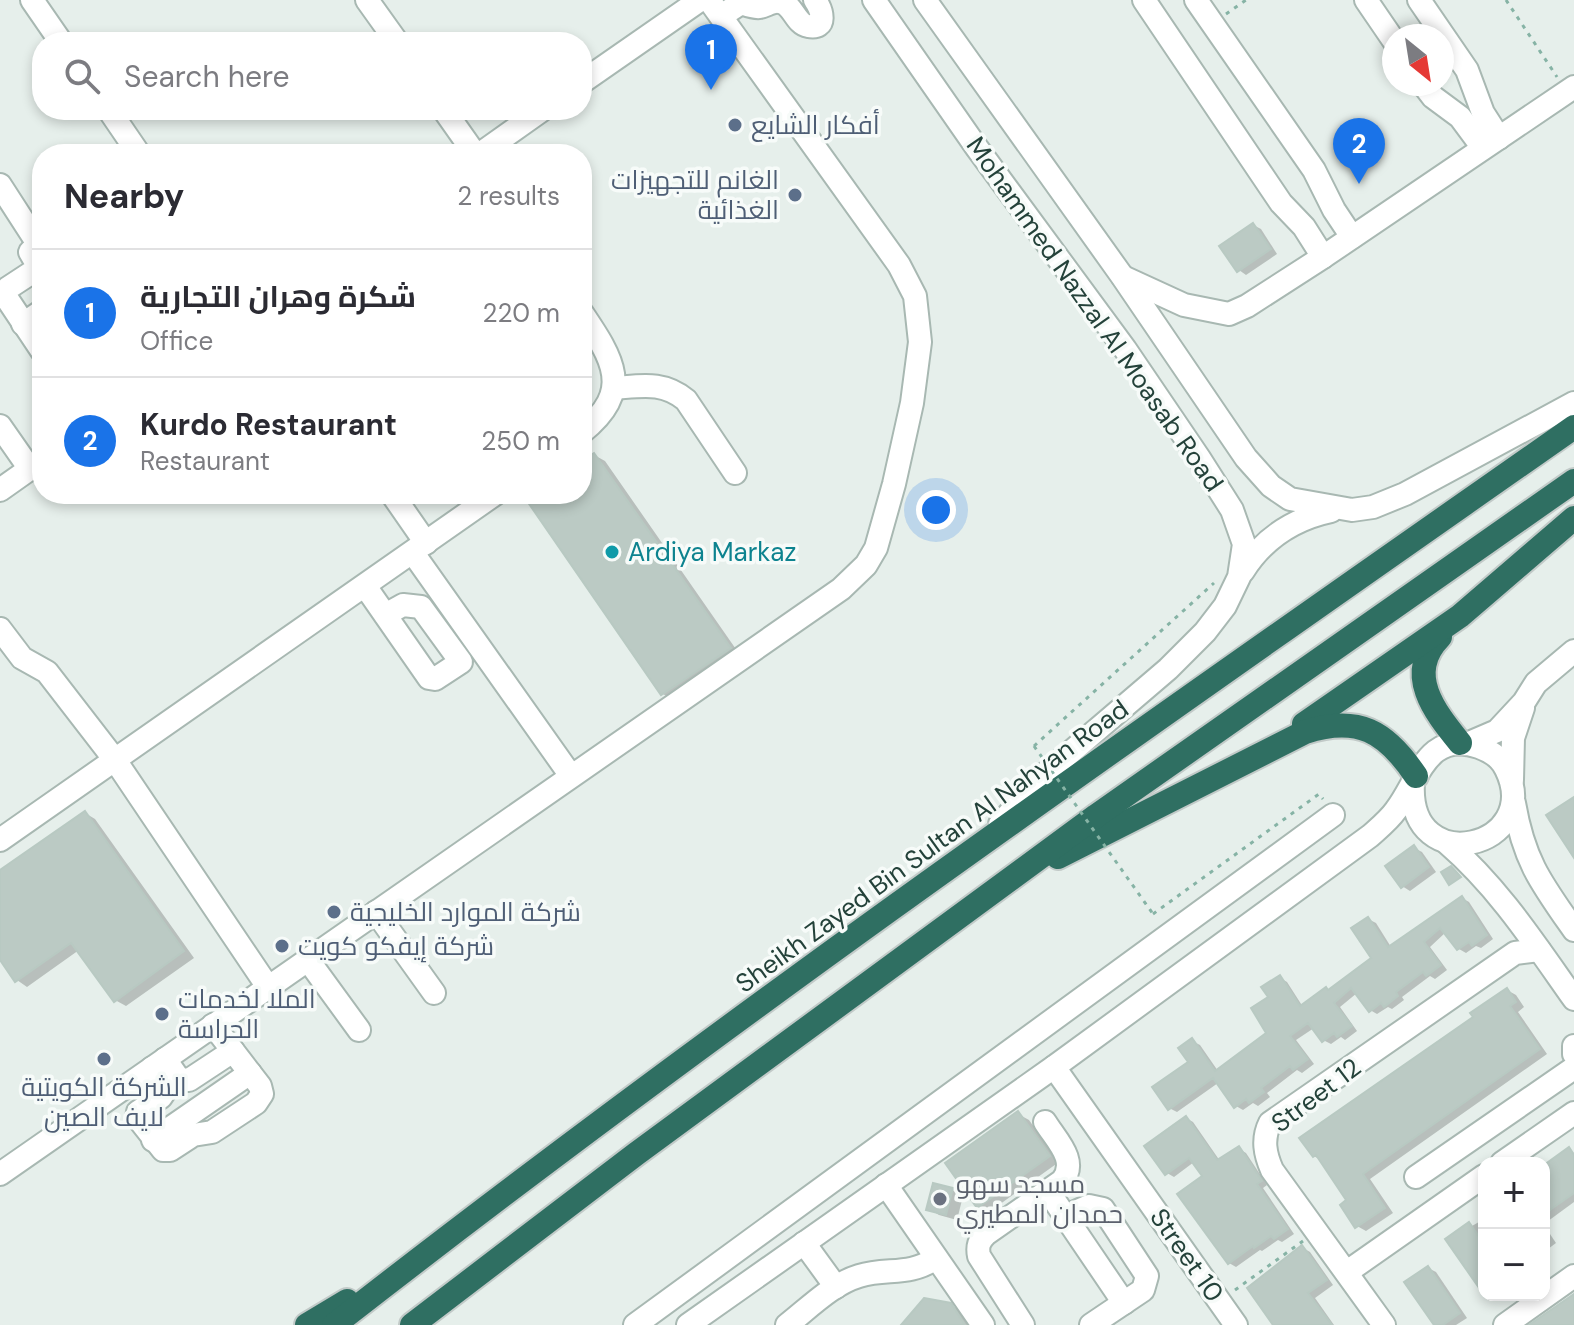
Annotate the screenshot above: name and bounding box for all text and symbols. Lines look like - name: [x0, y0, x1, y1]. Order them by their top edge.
- pin: 1: [685, 24, 737, 90]
- north arrow: [1382, 24, 1454, 96]
- search box: [32, 32, 592, 120]
- icon: search: [60, 54, 104, 98]
- text: Search here: [124, 57, 290, 96]
- place label: أفكار الشايع: [751, 108, 880, 142]
- marker: أفكار الشايع: [726, 116, 744, 134]
- pin: 2: [1333, 118, 1385, 184]
- street label: Mohammed Nazzal Al Moasab Road: [959, 130, 1231, 498]
- place label: الغانم للتجهيزات الغذائية: [611, 163, 779, 227]
- text: Nearby: [64, 174, 184, 219]
- text: 2 results: [457, 179, 560, 213]
- marker: الغانم للتجهيزات الغذائية: [786, 186, 804, 204]
- text: شكرة وهران التجارية: [140, 277, 416, 316]
- text: 1: [85, 296, 95, 330]
- text: 220 m: [482, 296, 560, 330]
- text: Office: [140, 324, 213, 358]
- text: Kurdo Restaurant: [140, 405, 397, 444]
- text: 2: [82, 424, 98, 458]
- text: 250 m: [481, 424, 560, 458]
- text: Restaurant: [140, 444, 270, 478]
- your location: [916, 490, 956, 530]
- place label: Ardiya Markaz: [628, 535, 796, 569]
- marker: Ardiya Markaz: [603, 543, 621, 561]
- street label: Sheikh Zayed Bin Sultan Al Nahyan Road: [729, 692, 1135, 1000]
- place label: شركة الموارد الخليجية: [350, 895, 581, 929]
- marker: شركة الموارد الخليجية: [325, 903, 343, 921]
- place label: شركة إيفكو كويت: [298, 929, 494, 963]
- marker: شركة إيفكو كويت: [273, 937, 291, 955]
- place label: الملا لخدمات الحراسة: [178, 982, 316, 1046]
- marker: الملا لخدمات الحراسة: [153, 1005, 171, 1023]
- marker: الشركة الكويتية لايف الصين: [95, 1050, 113, 1068]
- street label: Street 12: [1264, 1050, 1368, 1140]
- place label: الشركة الكويتية لايف الصين: [21, 1070, 187, 1134]
- map controls: [1478, 1157, 1550, 1301]
- button: +: [1478, 1157, 1550, 1229]
- place label: مسجد سهو حمدان المطيري: [956, 1167, 1123, 1234]
- marker: مسجد سهو حمدان المطيري: [931, 1190, 949, 1208]
- street label: Street 10: [1143, 1202, 1231, 1308]
- button: −: [1478, 1229, 1550, 1301]

